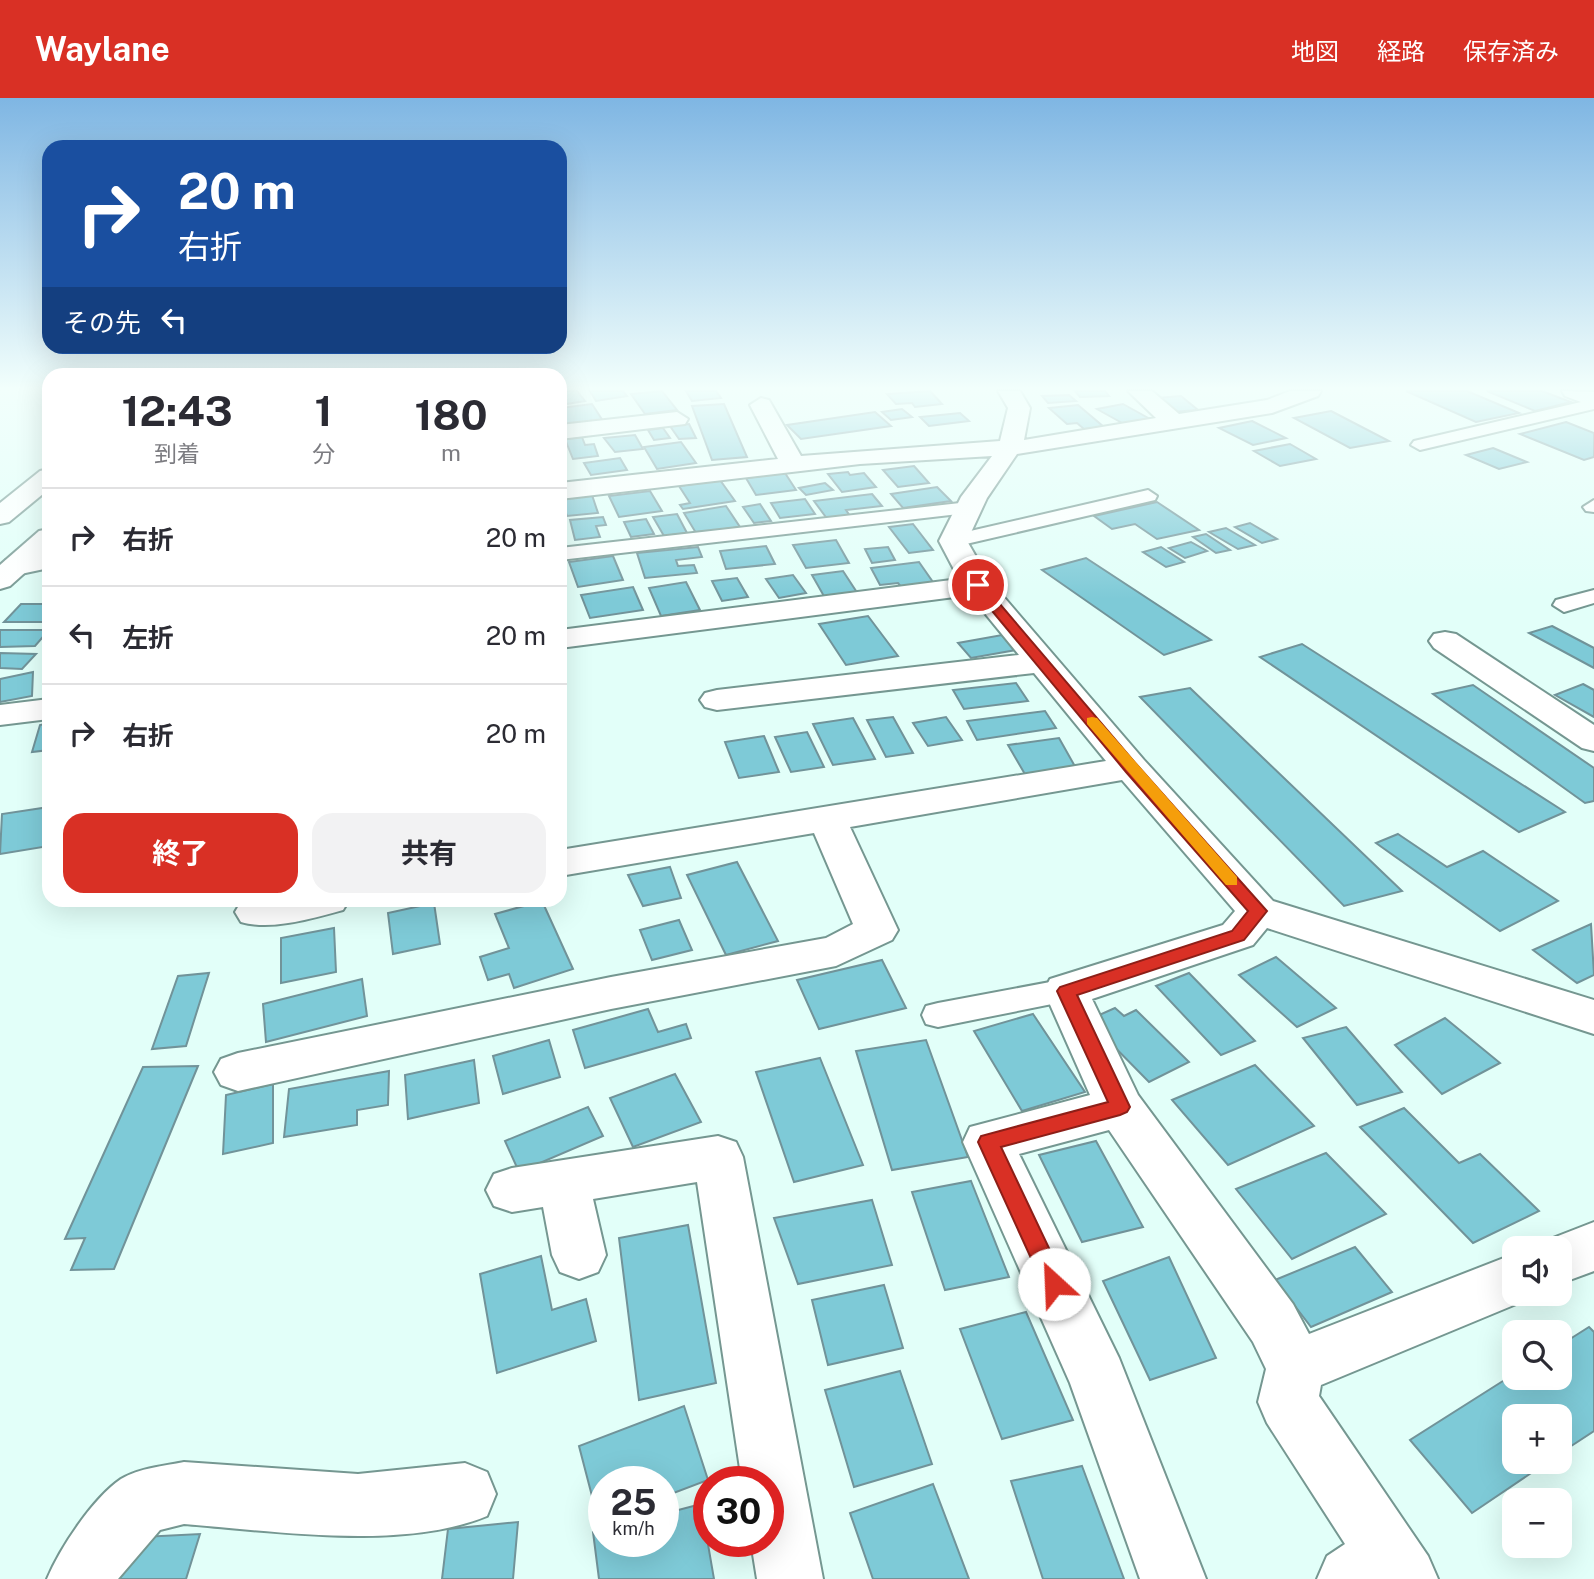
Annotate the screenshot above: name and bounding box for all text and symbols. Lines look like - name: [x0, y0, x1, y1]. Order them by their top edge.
- text: Waylane: [35, 30, 170, 68]
- text: 地図: [1291, 37, 1339, 65]
- text: 経路: [1377, 37, 1425, 65]
- text: 保存済み: [1463, 37, 1559, 65]
- text: 20 m: [178, 162, 296, 220]
- icon: right: [63, 168, 154, 259]
- text: 右折: [178, 228, 242, 265]
- icon: left: [155, 301, 193, 339]
- text: その先: [63, 307, 141, 338]
- text: 12:43: [121, 386, 233, 435]
- text: 1: [315, 386, 333, 435]
- text: 180: [415, 390, 488, 439]
- text: m: [441, 439, 461, 466]
- text: 到着: [154, 440, 200, 467]
- text: 分: [312, 440, 335, 467]
- icon: right: [63, 518, 101, 556]
- text: 20 m: [486, 522, 546, 553]
- text: 右折: [122, 524, 174, 555]
- pin: [948, 555, 1008, 615]
- icon: arrive: [959, 566, 997, 604]
- icon: left: [63, 616, 101, 654]
- text: 20 m: [486, 620, 546, 651]
- text: 左折: [122, 622, 174, 653]
- icon: right: [63, 714, 101, 752]
- text: 20 m: [486, 718, 546, 749]
- text: 右折: [122, 720, 174, 751]
- button: 終了: [63, 813, 298, 893]
- button: 共有: [312, 813, 546, 893]
- map controls: [1502, 1236, 1572, 1558]
- button: sound: [1502, 1236, 1572, 1306]
- position arrow: [1017, 1247, 1091, 1321]
- button: search: [1502, 1320, 1572, 1390]
- button: +: [1502, 1404, 1572, 1474]
- speed limit sign: 30: [693, 1466, 784, 1557]
- text: 25: [611, 1482, 656, 1523]
- button: −: [1502, 1488, 1572, 1558]
- text: km/h: [612, 1518, 655, 1539]

